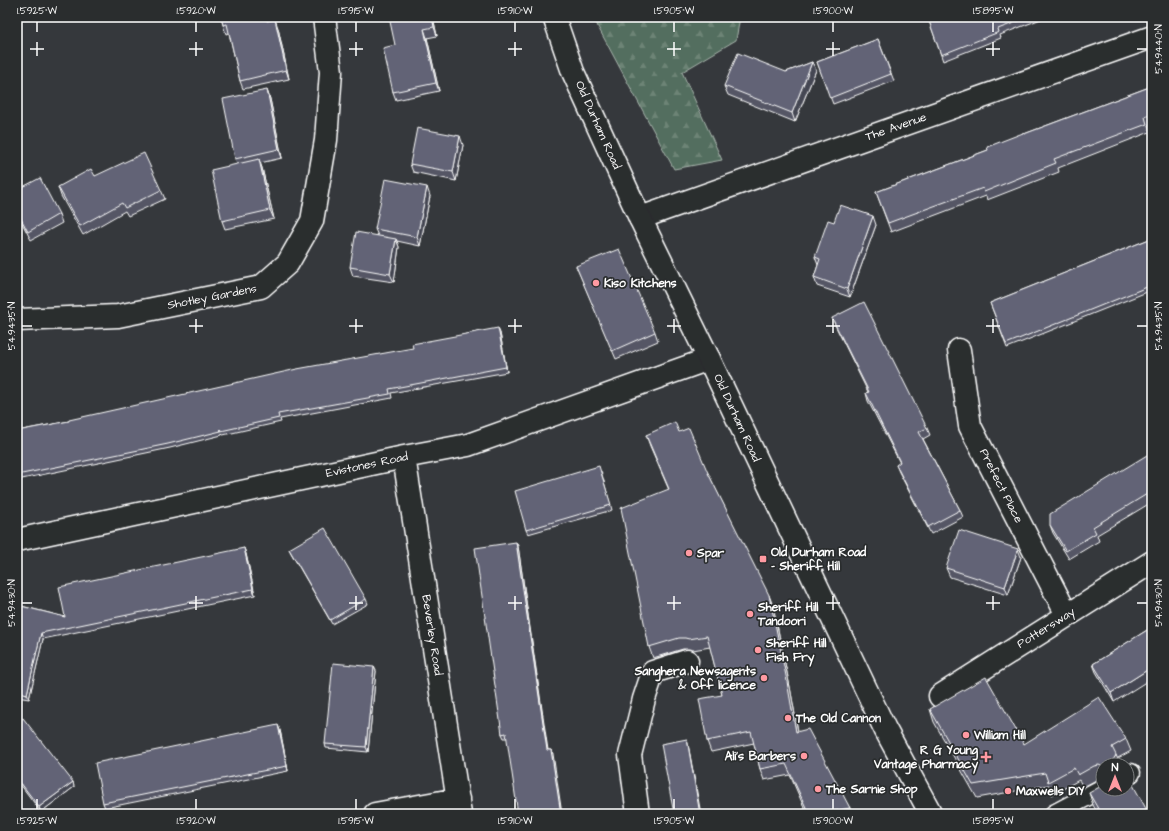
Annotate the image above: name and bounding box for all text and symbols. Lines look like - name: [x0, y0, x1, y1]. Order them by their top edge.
- text: 1.5925°W: [17, 4, 58, 18]
- text: 1.5920°W: [176, 4, 216, 18]
- text: 1.5915°W: [338, 4, 374, 18]
- text: 1.5910°W: [498, 4, 533, 18]
- text: 1.5905°W: [654, 4, 695, 18]
- text: 1.5900°W: [813, 4, 853, 18]
- text: 1.5895°W: [973, 4, 1014, 18]
- text: 54.9440°N: [1152, 24, 1166, 74]
- street label: Old Durham Road: [571, 78, 625, 172]
- street label: The Avenue: [863, 108, 929, 145]
- place label: Kiso Kitchens: [604, 275, 677, 292]
- marker: Kiso Kitchens: [591, 278, 601, 288]
- street label: Shotley Gardens: [166, 280, 258, 315]
- text: 54.9435°N: [5, 302, 19, 350]
- text: 54.9435°N: [1152, 302, 1166, 350]
- street label: Old Durham Road: [709, 371, 765, 465]
- street label: Prefect Place: [975, 446, 1027, 527]
- street label: Evistones Road: [324, 448, 410, 482]
- place label: Old Durham Road - Sheriff Hill: [771, 544, 867, 575]
- place label: Spar: [696, 545, 724, 563]
- marker: Spar: [684, 548, 694, 558]
- marker: Old Durham Road - Sheriff Hill: [758, 554, 768, 564]
- text: 54.9430°N: [5, 579, 19, 627]
- text: 54.9430°N: [1152, 579, 1166, 627]
- street label: Beverley Road: [416, 593, 447, 677]
- place label: Sheriff Hill Tandoori: [757, 599, 819, 630]
- street label: Pottersway: [1014, 603, 1079, 653]
- marker: Sheriff Hill Tandoori: [745, 609, 755, 619]
- place label: Sheriff Hill Fish Fry: [765, 635, 827, 667]
- marker: Sheriff Hill Fish Fry: [753, 645, 763, 655]
- place label: Sanghera Newsagents & Off licence: [634, 663, 757, 694]
- marker: Sanghera Newsagents & Off licence: [759, 673, 769, 683]
- place label: The Old Cannon: [795, 710, 881, 727]
- marker: The Old Cannon: [783, 713, 793, 723]
- place label: William Hill: [973, 727, 1026, 744]
- marker: William Hill: [961, 730, 971, 740]
- place label: R G Young Vantage Pharmacy: [873, 742, 979, 775]
- place label: Ali's Barbers: [725, 748, 796, 765]
- marker: Ali's Barbers: [799, 751, 809, 761]
- marker: R G Young Vantage Pharmacy: [981, 752, 991, 762]
- north arrow: [1095, 757, 1135, 797]
- text: N: [1112, 760, 1119, 775]
- place label: The Sarnie Shop: [825, 781, 918, 799]
- place label: Maxwells DIY: [1016, 783, 1085, 800]
- marker: The Sarnie Shop: [813, 784, 823, 794]
- marker: Maxwells DIY: [1003, 786, 1013, 796]
- text: 1.5925°W: [17, 814, 58, 828]
- text: 1.5920°W: [176, 814, 216, 828]
- text: 1.5915°W: [338, 814, 374, 828]
- text: 1.5910°W: [498, 814, 533, 828]
- text: 1.5905°W: [654, 814, 695, 828]
- text: 1.5900°W: [813, 814, 853, 828]
- text: 1.5895°W: [973, 814, 1014, 828]

